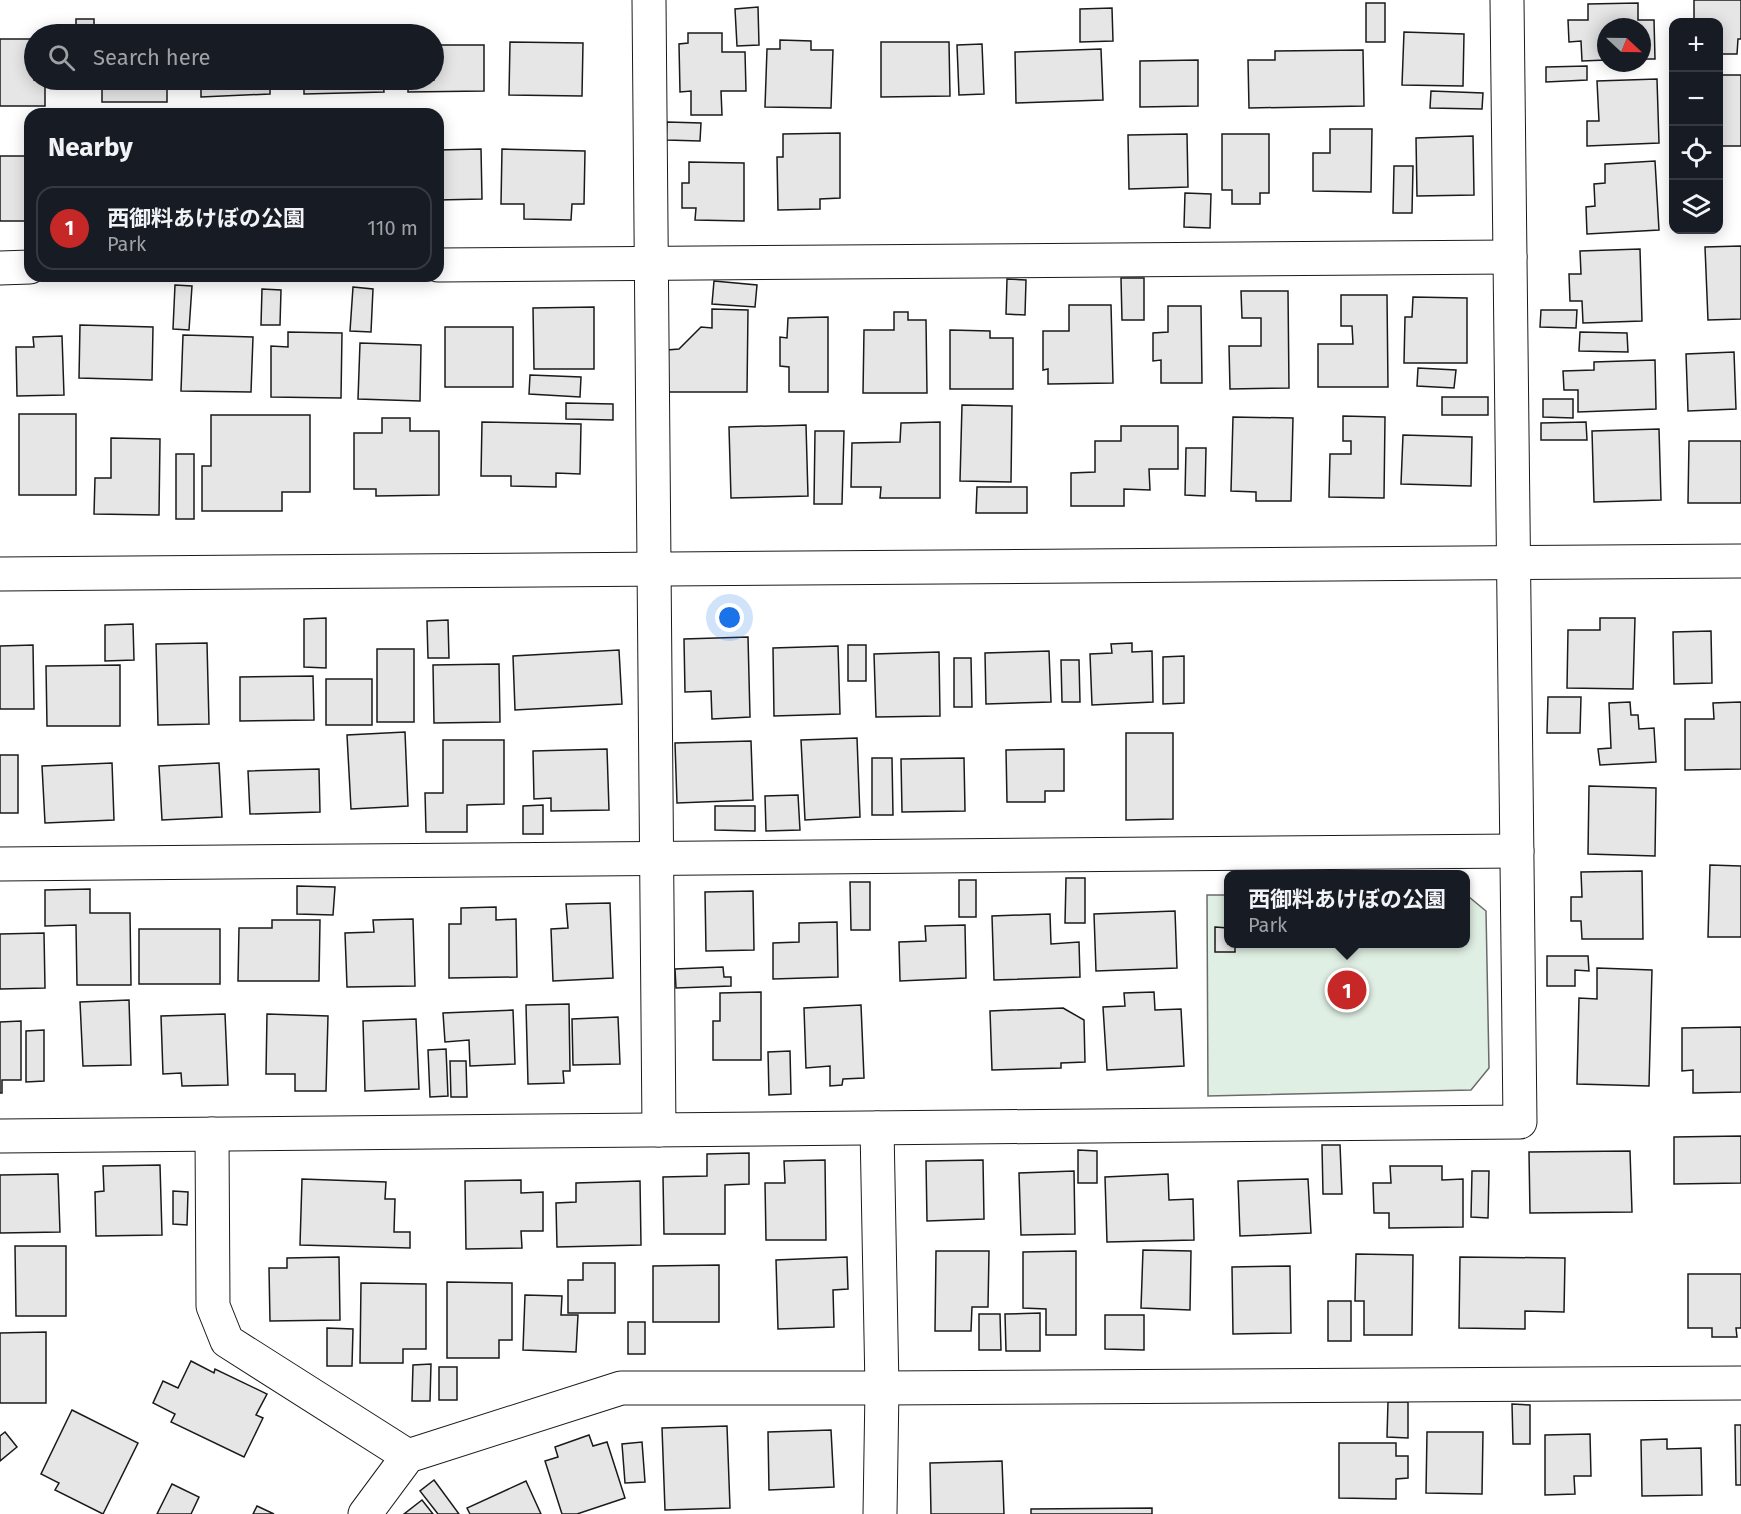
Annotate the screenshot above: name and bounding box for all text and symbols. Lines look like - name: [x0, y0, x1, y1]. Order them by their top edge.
- north arrow: [1597, 18, 1651, 72]
- map controls: [1669, 18, 1723, 234]
- button: +: [1669, 18, 1723, 72]
- search box: [24, 24, 444, 90]
- icon: search: [45, 41, 78, 74]
- text: Search here: [93, 44, 211, 71]
- button: −: [1669, 72, 1723, 126]
- button: locate: [1669, 126, 1723, 180]
- text: Nearby: [48, 132, 133, 163]
- button: layers: [1669, 180, 1723, 234]
- text: 西御料あけぼの公園: [107, 205, 305, 232]
- text: 1: [65, 216, 74, 240]
- text: 110 m: [367, 216, 418, 240]
- text: Park: [107, 232, 146, 256]
- your location: [715, 603, 744, 632]
- popup: [1224, 870, 1470, 948]
- text: 西御料あけぼの公園: [1248, 886, 1446, 913]
- text: Park: [1248, 913, 1287, 937]
- pin: 1: [1328, 968, 1366, 1012]

